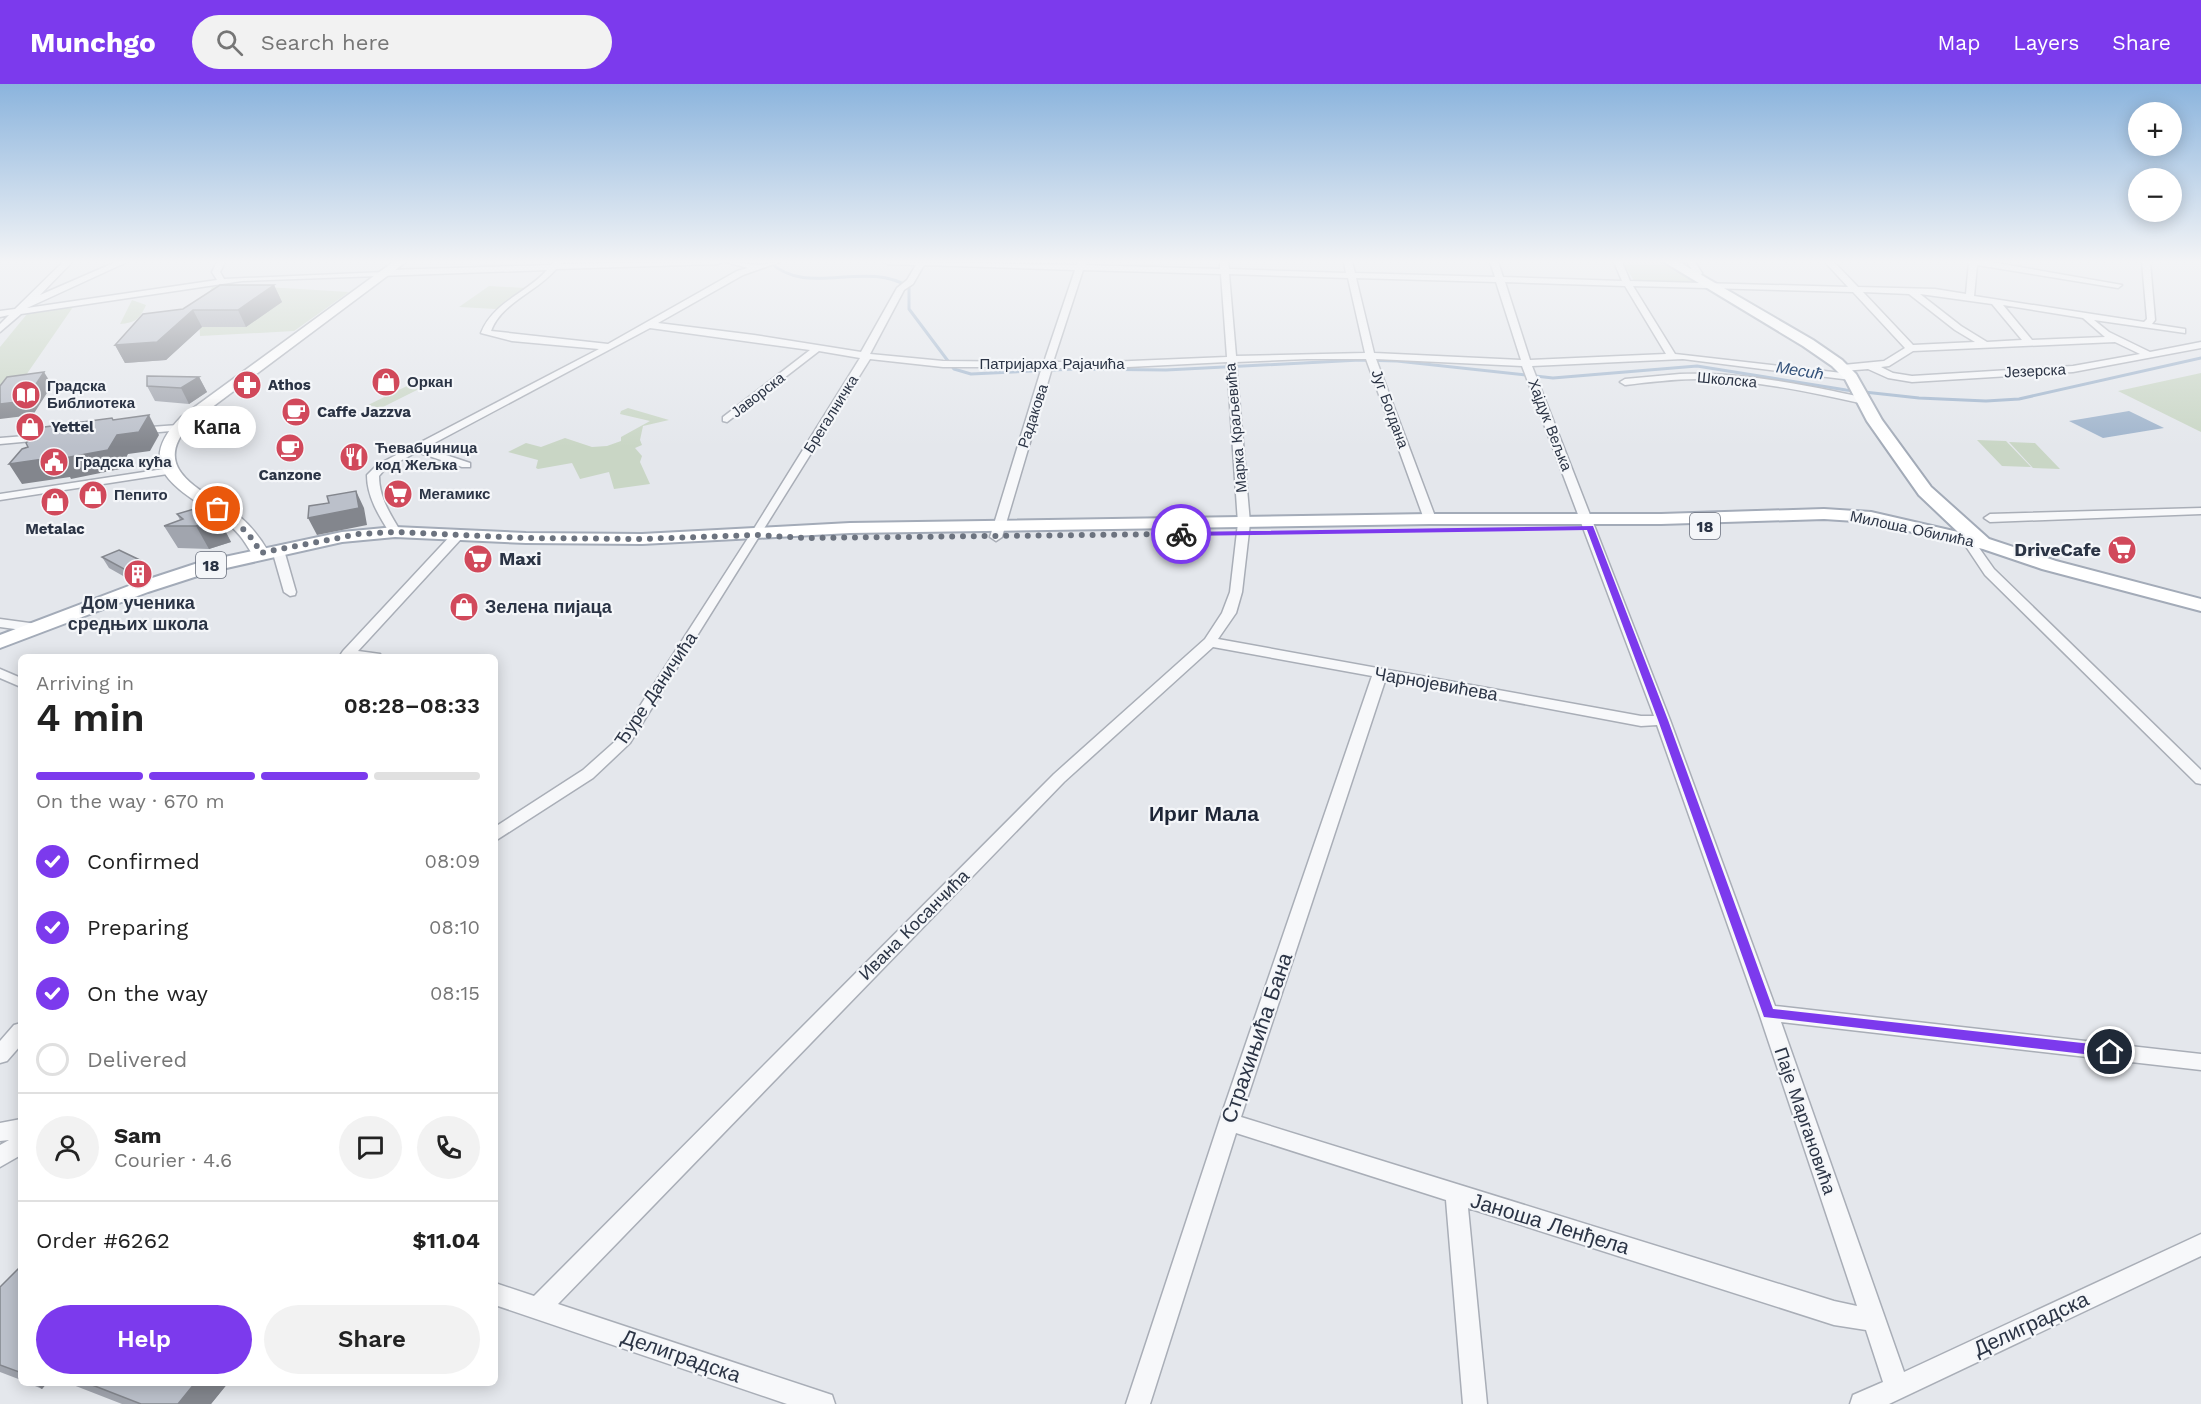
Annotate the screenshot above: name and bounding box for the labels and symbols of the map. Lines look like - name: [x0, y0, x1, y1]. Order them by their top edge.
- street label: Патријарха Рајачића: [979, 355, 1125, 373]
- water label: Месић: [1775, 357, 1825, 384]
- street label: Језерска: [2004, 360, 2067, 382]
- street label: Марка Краљевића: [1221, 362, 1251, 494]
- shop icon: Оркан: [370, 366, 402, 398]
- street label: Југ Богдана: [1367, 367, 1413, 451]
- street label: Јаворска: [728, 368, 789, 422]
- street label: Школска: [1696, 368, 1758, 392]
- pharmacy icon: Athos: [231, 369, 263, 401]
- street label: Брегалничка: [800, 371, 862, 456]
- place label: Оркан: [407, 373, 453, 391]
- place label: Athos: [268, 376, 311, 394]
- place label: Градска Библиотека: [47, 377, 136, 412]
- street label: Хајдук Вељка: [1524, 377, 1576, 474]
- library icon: Градска Библиотека: [10, 379, 42, 411]
- street label: Радакова: [1014, 381, 1052, 450]
- cafe icon: Caffe Jazzva: [280, 396, 312, 428]
- place label: Caffe Jazzva: [317, 403, 411, 421]
- callout: Капа: [179, 407, 257, 449]
- shop icon: Yettel: [14, 411, 46, 443]
- place label: Yettel: [51, 418, 94, 436]
- cafe icon: Canzone: [274, 432, 306, 464]
- place label: Ћевабџиница код Жељка: [375, 439, 478, 474]
- restaurant icon: Ћевабџиница код Жељка: [338, 441, 370, 473]
- public building icon: Градска кућа: [38, 446, 70, 478]
- place label: Градска кућа: [75, 453, 172, 471]
- place label: Canzone: [259, 466, 322, 484]
- supermarket icon: Мегамикс: [382, 478, 414, 510]
- shop icon: Пепито: [77, 479, 109, 511]
- pin: [192, 483, 243, 534]
- place label: Мегамикс: [419, 485, 490, 503]
- shop icon: Metalac: [39, 486, 71, 518]
- place label: Пепито: [114, 486, 168, 504]
- courier: [1151, 504, 1211, 564]
- street label: Милоша Обилића: [1848, 507, 1976, 551]
- road number: 18: [1690, 513, 1720, 539]
- place label: Metalac: [25, 520, 85, 538]
- supermarket icon: DriveCafe: [2106, 534, 2138, 566]
- place label: DriveCafe: [2014, 539, 2101, 560]
- supermarket icon: Maxi: [462, 543, 494, 575]
- place label: Maxi: [499, 548, 542, 569]
- road number: 18: [196, 552, 226, 578]
- building icon: Дом ученика средњих школа: [122, 558, 154, 590]
- shop icon: Зелена пијаца: [448, 591, 480, 623]
- place label: Дом ученика средњих школа: [68, 592, 209, 634]
- place label: Зелена пијаца: [485, 596, 613, 617]
- street label: Ђуре Даничића: [610, 627, 702, 749]
- street label: Чарнојевићева: [1373, 662, 1500, 705]
- district label: Ириг Мала: [1149, 801, 1259, 826]
- street label: Ивана Косанчића: [854, 864, 974, 984]
- street label: Страхињића Бана: [1216, 949, 1297, 1126]
- pin: [2084, 1026, 2135, 1077]
- street label: Паје Маргановића: [1770, 1045, 1841, 1198]
- street label: Јаноша Ленђела: [1468, 1187, 1633, 1260]
- street label: Делиградска: [1969, 1286, 2093, 1361]
- street label: Делиградска: [618, 1323, 744, 1388]

